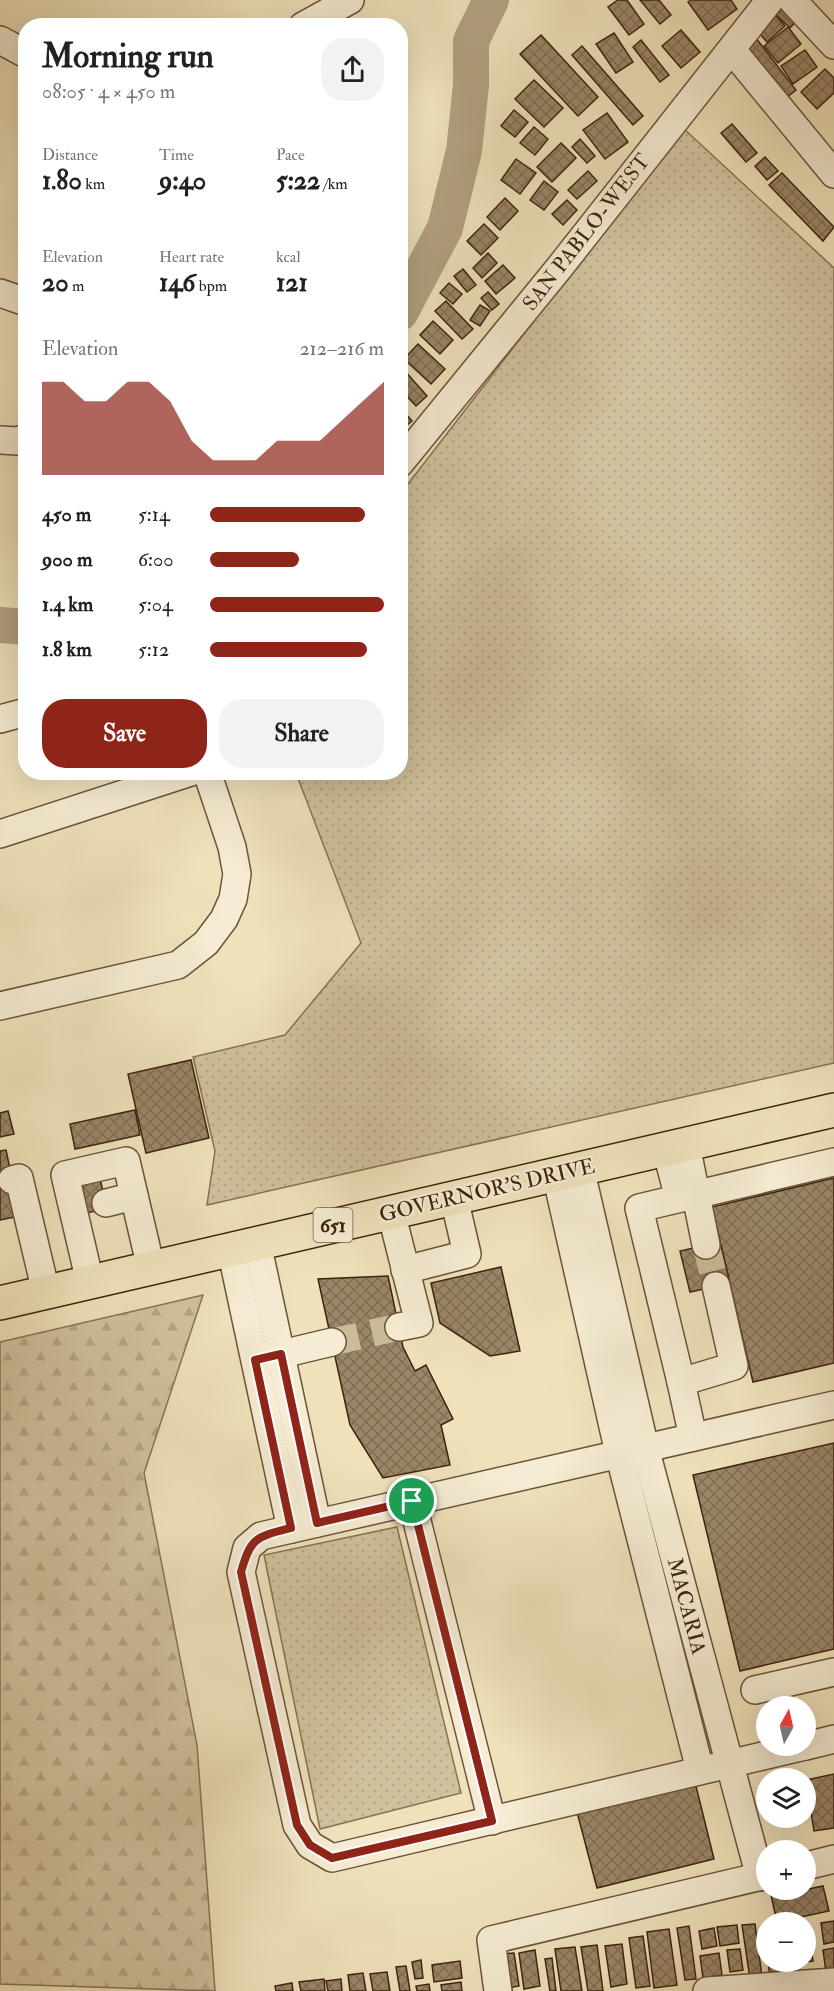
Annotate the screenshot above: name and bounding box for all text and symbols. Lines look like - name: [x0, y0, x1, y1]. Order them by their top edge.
- text: Morning run: [42, 36, 214, 77]
- button: share: [321, 38, 384, 101]
- text: 08:05 · 4 × 450 m: [42, 79, 175, 104]
- text: Distance: [42, 145, 98, 165]
- text: Time: [159, 145, 194, 165]
- text: Pace: [276, 145, 305, 165]
- street label: SAN PABLO-WEST: [517, 148, 656, 316]
- text: 1.80: [42, 165, 82, 197]
- text: 9:40: [159, 165, 206, 197]
- text: 5:22: [276, 165, 320, 197]
- text: km: [82, 174, 105, 194]
- text: /km: [320, 174, 348, 194]
- text: Elevation: [42, 247, 103, 267]
- text: Heart rate: [159, 247, 224, 267]
- text: kcal: [276, 247, 301, 267]
- text: 20: [42, 267, 69, 299]
- text: 146: [159, 267, 195, 299]
- text: 121: [276, 267, 308, 299]
- text: m: [69, 276, 84, 296]
- text: bpm: [195, 276, 227, 296]
- text: Elevation: [42, 336, 118, 361]
- text: 212–216 m: [299, 336, 384, 361]
- text: 450 m: [42, 502, 91, 527]
- text: 5:14: [138, 502, 170, 527]
- text: 900 m: [42, 547, 92, 572]
- text: 6:00: [138, 547, 174, 572]
- text: 1.4 km: [42, 592, 93, 617]
- text: 5:04: [138, 592, 173, 617]
- text: 1.8 km: [42, 637, 92, 662]
- text: 5:12: [138, 637, 169, 662]
- button: Save: [42, 699, 207, 768]
- button: Share: [219, 699, 384, 768]
- street label: GOVERNOR'S DRIVE: [377, 1153, 598, 1228]
- road number: 651: [314, 1208, 352, 1242]
- pin: [386, 1475, 437, 1526]
- icon: arrive: [395, 1484, 428, 1517]
- street label: MACARIA: [661, 1555, 712, 1657]
- north arrow: [756, 1696, 816, 1756]
- map controls: [756, 1696, 816, 1972]
- button: layers: [756, 1768, 816, 1828]
- button: +: [756, 1840, 816, 1900]
- button: −: [756, 1912, 816, 1972]

